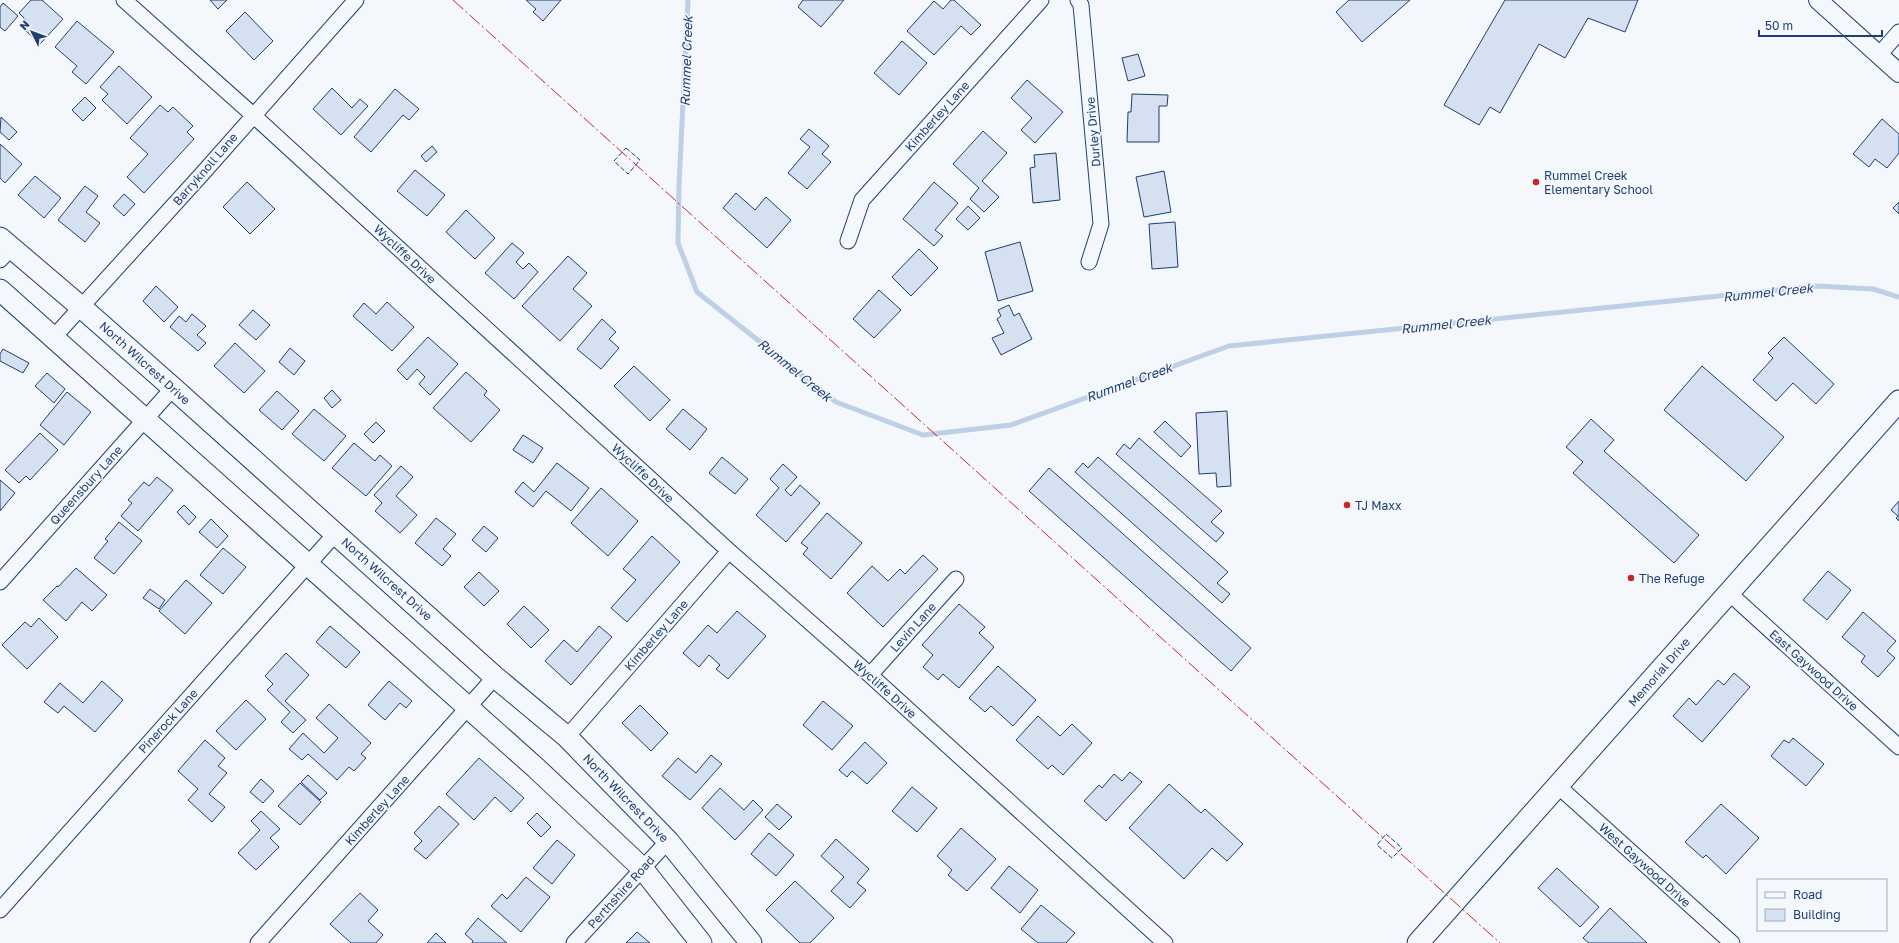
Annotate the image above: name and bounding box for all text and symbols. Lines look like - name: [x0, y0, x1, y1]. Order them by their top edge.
- north arrow: [12, 12, 52, 52]
- scale bar: [1759, 12, 1882, 38]
- water label: Rummel Creek: [676, 14, 696, 107]
- text: N: [17, 18, 32, 32]
- text: 50 m: [1765, 18, 1793, 33]
- street label: Kimberley Lane: [902, 78, 972, 154]
- street label: Durley Drive: [1082, 96, 1104, 168]
- street label: Barryknoll Lane: [169, 130, 241, 208]
- place label: Rummel Creek Elementary School: [1544, 168, 1653, 197]
- marker: Rummel Creek Elementary School: [1531, 177, 1541, 187]
- street label: Wycliffe Drive: [371, 221, 439, 287]
- water label: Rummel Creek: [1722, 279, 1816, 305]
- water label: Rummel Creek: [1400, 311, 1494, 337]
- street label: North Wilcrest Drive: [97, 318, 193, 408]
- water label: Rummel Creek: [755, 335, 837, 406]
- water label: Rummel Creek: [1084, 358, 1176, 405]
- street label: Wycliffe Drive: [609, 440, 677, 506]
- street label: Queensbury Lane: [47, 442, 125, 528]
- place label: TJ Maxx: [1355, 498, 1402, 513]
- marker: TJ Maxx: [1342, 500, 1352, 510]
- street label: North Wilcrest Drive: [339, 534, 435, 624]
- place label: The Refuge: [1639, 571, 1705, 586]
- marker: The Refuge: [1626, 573, 1636, 583]
- street label: Kimberley Lane: [621, 596, 691, 674]
- street label: Levin Lane: [887, 599, 939, 655]
- street label: East Gaywood Drive: [1767, 626, 1861, 714]
- street label: Memorial Drive: [1625, 634, 1693, 710]
- street label: Wycliffe Drive: [850, 657, 920, 721]
- street label: Pinerock Lane: [135, 686, 201, 756]
- street label: North Wilcrest Drive: [580, 751, 672, 845]
- street label: Kimberley Lane: [342, 772, 412, 848]
- street label: West Gaywood Drive: [1596, 820, 1694, 910]
- street label: Perthshire Road: [584, 853, 658, 931]
- legend: [1757, 879, 1887, 931]
- text: Road: [1793, 887, 1822, 902]
- text: Building: [1793, 907, 1841, 922]

